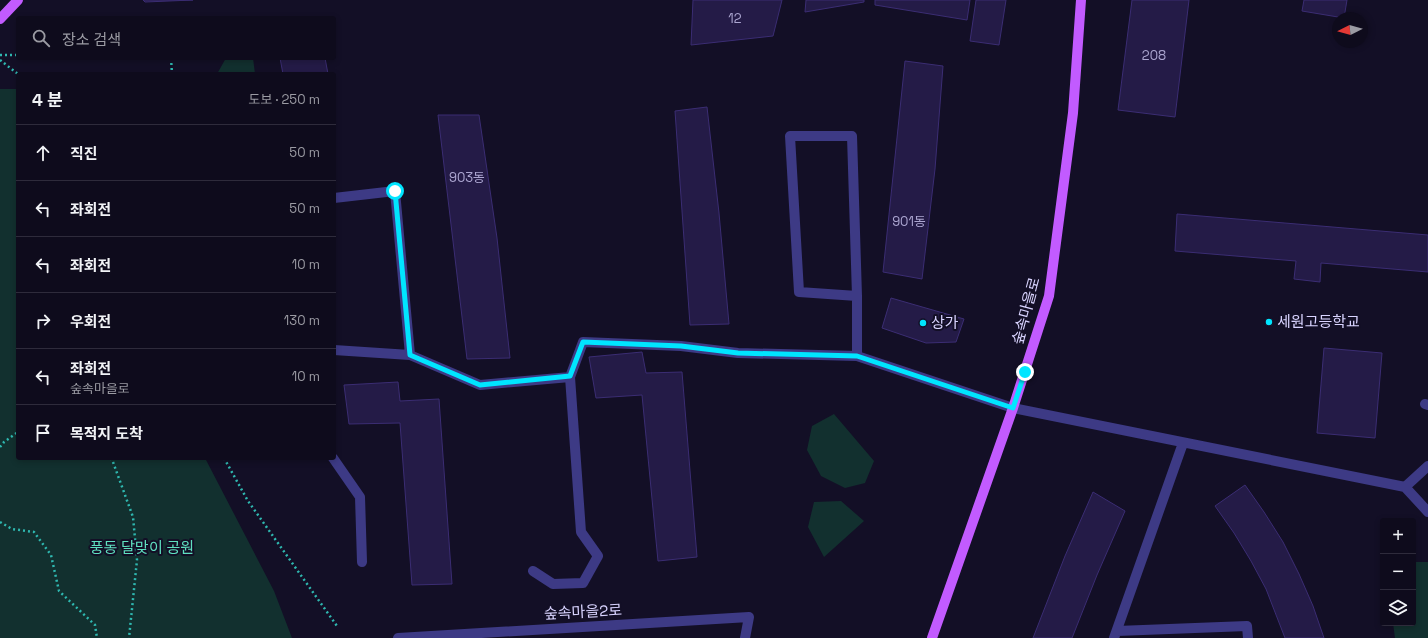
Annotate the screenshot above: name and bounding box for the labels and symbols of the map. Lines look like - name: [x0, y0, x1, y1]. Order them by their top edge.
- house number: 12: [728, 10, 742, 27]
- north arrow: [1332, 12, 1368, 48]
- house number: 208: [1142, 47, 1166, 64]
- house number: 903동: [449, 169, 485, 186]
- route start: [386, 182, 404, 200]
- house number: 901동: [892, 213, 926, 230]
- street label: 숲속마을로: [1007, 275, 1044, 347]
- place label: 세원고등학교: [1277, 312, 1360, 331]
- place label: 상가: [931, 313, 959, 332]
- marker: 세원고등학교: [1264, 317, 1274, 327]
- marker: 상가: [918, 318, 928, 328]
- route end: [1016, 363, 1034, 381]
- park label: 풍동 달맞이 공원: [90, 538, 194, 557]
- street label: 숲속마을2로: [544, 600, 622, 623]

